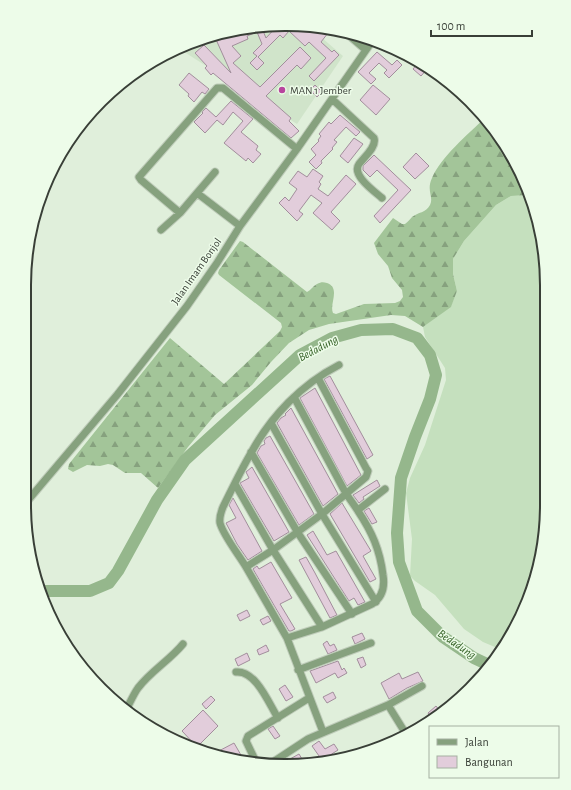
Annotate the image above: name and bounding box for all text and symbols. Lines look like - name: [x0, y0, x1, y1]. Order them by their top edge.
- scale bar: [431, 12, 532, 38]
- text: 100 m: [437, 20, 465, 32]
- marker: MAN 1 Jember: [277, 85, 287, 95]
- place label: MAN 1 Jember: [290, 85, 352, 96]
- street label: Jalan Imam Bonjol: [169, 236, 223, 307]
- water label: Bedadung: [296, 333, 340, 363]
- water label: Bedadung: [436, 627, 478, 661]
- legend: [429, 726, 559, 778]
- text: Jalan: [465, 736, 489, 748]
- text: Bangunan: [465, 756, 513, 768]

